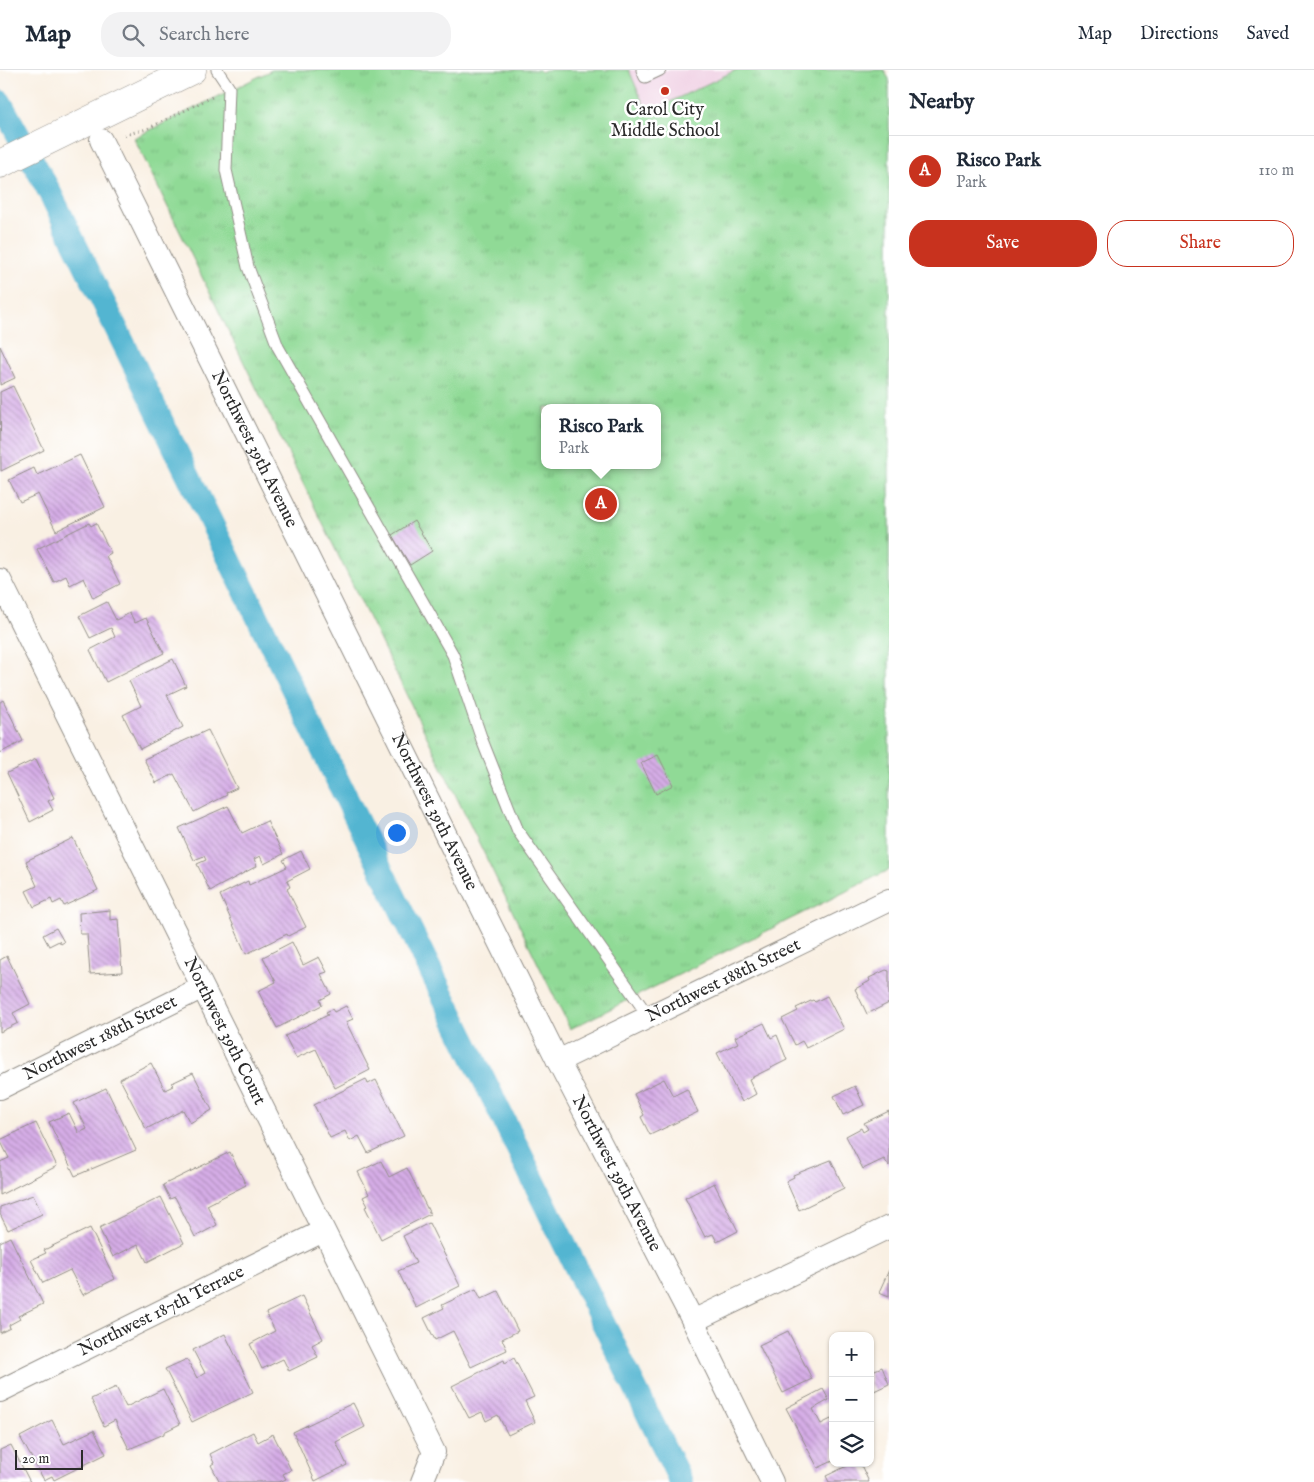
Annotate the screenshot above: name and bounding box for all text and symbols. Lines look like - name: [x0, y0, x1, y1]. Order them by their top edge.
- search box: [101, 12, 451, 57]
- text: Map: [25, 19, 71, 50]
- icon: search: [119, 21, 147, 49]
- text: Search here: [159, 23, 250, 47]
- text: Map: [1078, 23, 1112, 46]
- text: Directions: [1140, 23, 1218, 46]
- text: Saved: [1246, 23, 1289, 46]
- marker: Carol City Middle School: [659, 85, 671, 97]
- text: Nearby: [909, 89, 974, 116]
- place label: Carol City Middle School: [611, 99, 719, 143]
- text: Risco Park: [956, 149, 1041, 173]
- text: A: [920, 161, 930, 181]
- text: 110 m: [1258, 161, 1294, 181]
- text: Park: [956, 173, 986, 193]
- button: Save: [909, 220, 1097, 267]
- button: Share: [1107, 220, 1294, 267]
- street label: Northwest 39th Avenue: [206, 367, 303, 531]
- popup: [541, 404, 661, 469]
- text: Risco Park: [559, 415, 643, 439]
- text: Park: [559, 439, 589, 459]
- pin: A: [585, 485, 617, 523]
- street label: Northwest 39th Avenue: [386, 729, 483, 894]
- your location: [384, 820, 410, 846]
- street label: Northwest 188th Street: [643, 933, 804, 1028]
- street label: Northwest 39th Court: [178, 953, 271, 1109]
- street label: Northwest 188th Street: [20, 990, 181, 1086]
- street label: Northwest 39th Avenue: [566, 1092, 666, 1256]
- street label: Northwest 187th Terrace: [75, 1260, 248, 1362]
- map controls: [829, 1332, 874, 1467]
- button: +: [829, 1332, 874, 1377]
- button: −: [829, 1377, 874, 1422]
- button: layers: [829, 1422, 874, 1467]
- scale bar: [15, 1447, 82, 1470]
- text: 20 m: [22, 1450, 49, 1468]

